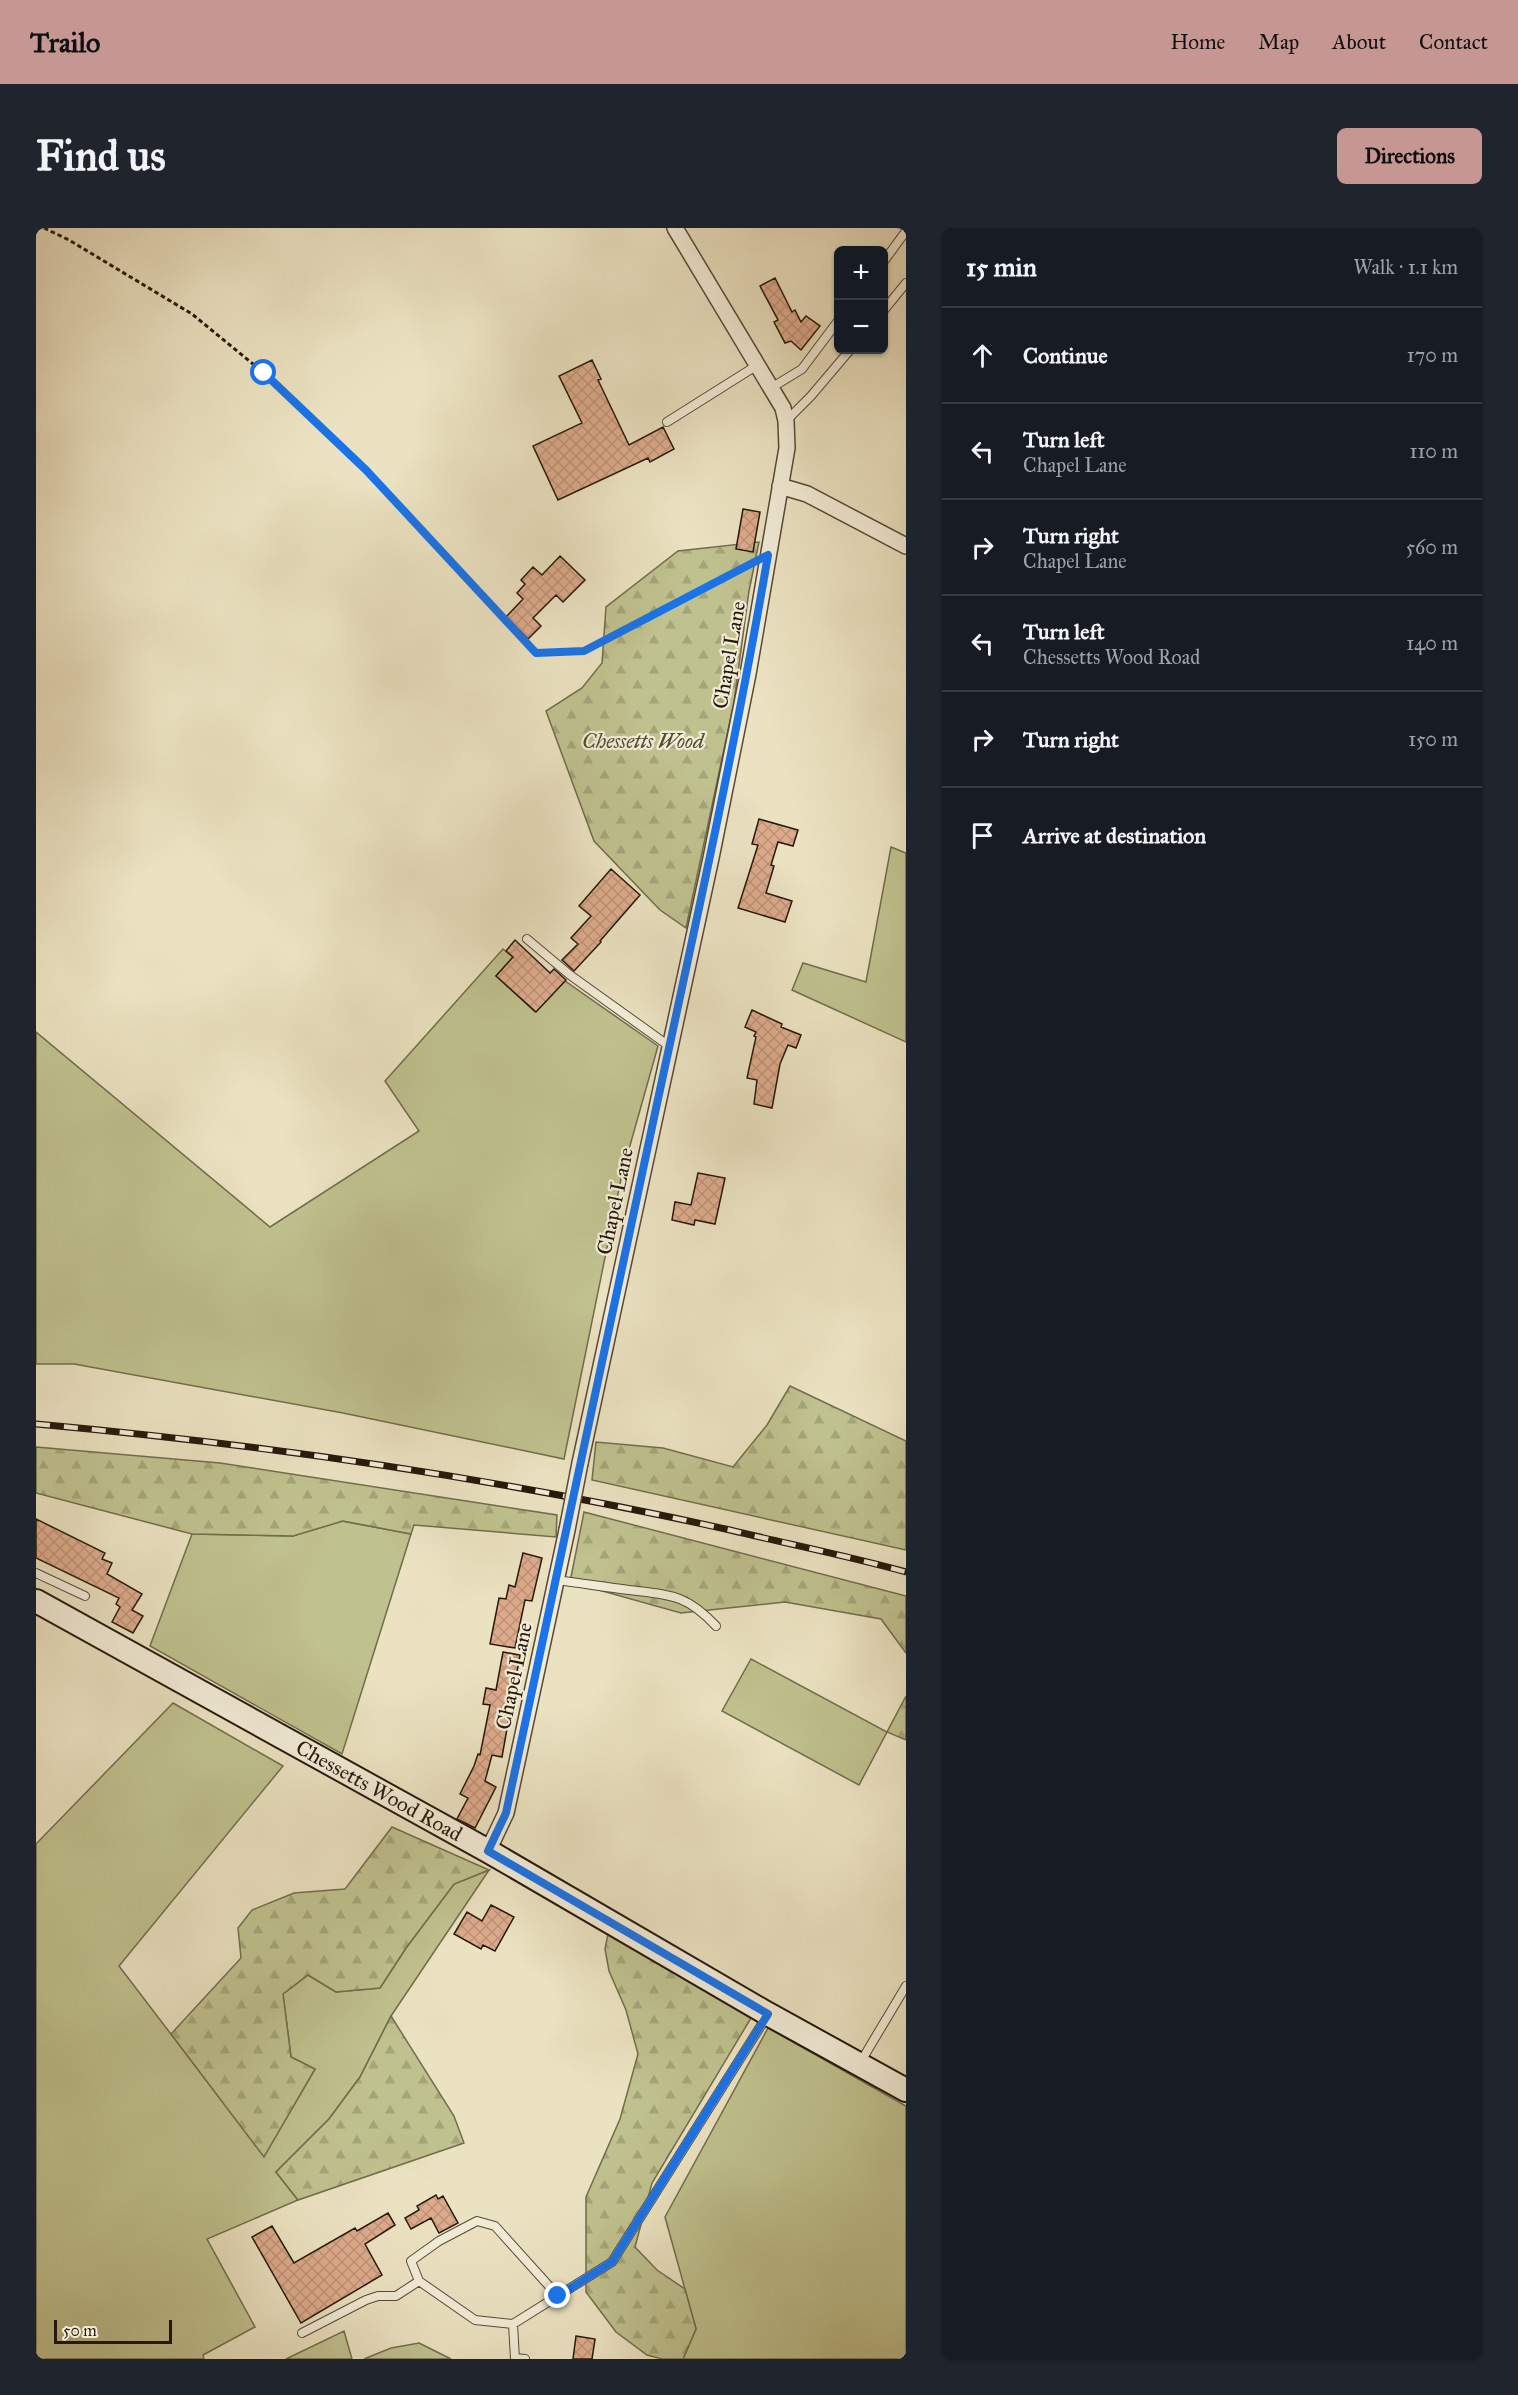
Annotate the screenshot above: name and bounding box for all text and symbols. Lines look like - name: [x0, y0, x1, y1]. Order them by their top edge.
- text: Trailo: [30, 25, 100, 60]
- text: Home: [1170, 29, 1225, 55]
- text: Map: [1258, 29, 1299, 55]
- text: About: [1332, 29, 1386, 55]
- text: Contact: [1419, 29, 1488, 55]
- button: Directions: [1337, 128, 1482, 184]
- text: Find us: [36, 130, 166, 182]
- map controls: [834, 246, 888, 354]
- button: +: [834, 246, 888, 300]
- text: 15 min: [966, 251, 1037, 283]
- text: Walk · 1.1 km: [1353, 255, 1458, 279]
- button: −: [834, 300, 888, 354]
- icon: ahead: [966, 339, 999, 372]
- text: Continue: [1023, 342, 1108, 369]
- text: 170 m: [1407, 343, 1458, 367]
- route start: [250, 359, 276, 385]
- text: Turn left: [1023, 426, 1105, 453]
- icon: left: [966, 435, 999, 468]
- text: 110 m: [1410, 439, 1458, 463]
- text: Chapel Lane: [1023, 453, 1127, 477]
- text: Turn right: [1023, 522, 1119, 549]
- icon: right: [966, 531, 999, 564]
- text: 560 m: [1406, 535, 1458, 559]
- text: Chapel Lane: [1023, 549, 1127, 573]
- street label: Chapel Lane: [707, 599, 751, 711]
- text: Turn left: [1023, 618, 1105, 645]
- icon: left: [966, 627, 999, 660]
- text: 140 m: [1406, 631, 1458, 655]
- text: Chessetts Wood Road: [1023, 645, 1200, 669]
- icon: right: [966, 723, 999, 756]
- text: Turn right: [1023, 726, 1119, 753]
- text: 150 m: [1408, 727, 1458, 751]
- park label: Chessetts Wood: [582, 728, 706, 754]
- icon: arrive: [966, 819, 999, 852]
- text: Arrive at destination: [1023, 822, 1206, 849]
- street label: Chapel Lane: [591, 1145, 639, 1257]
- street label: Chapel Lane: [490, 1620, 538, 1732]
- street label: Chessetts Wood Road: [291, 1734, 467, 1847]
- route end: [544, 2282, 570, 2308]
- scale bar: [54, 2317, 172, 2344]
- text: 50 m: [63, 2321, 97, 2340]

